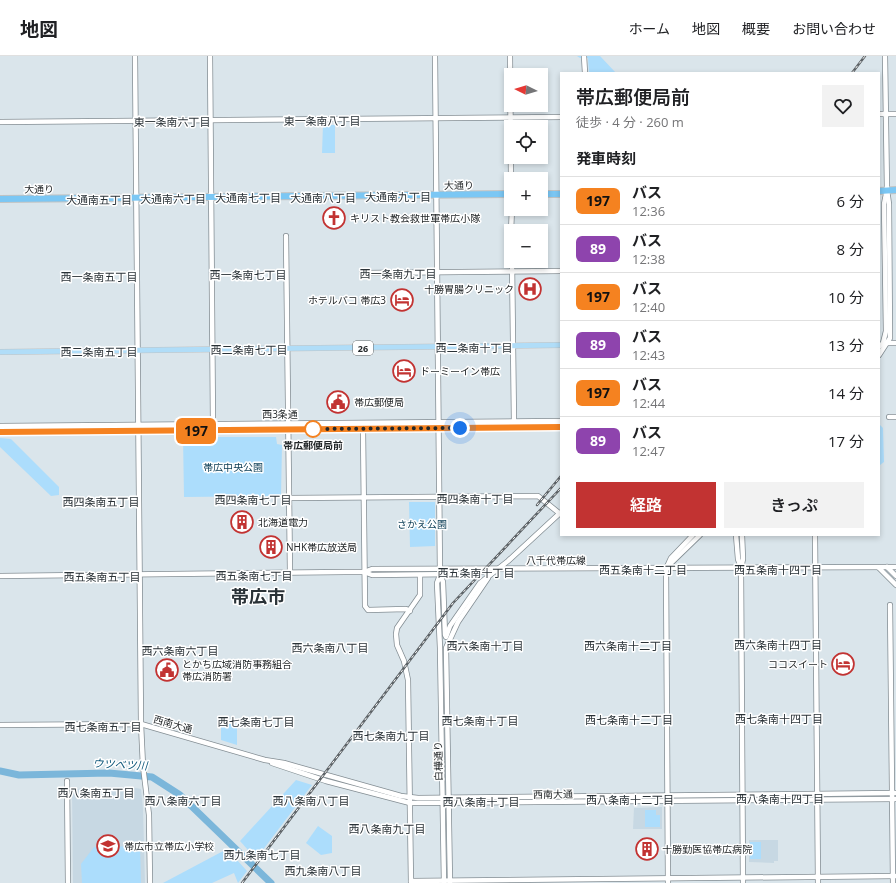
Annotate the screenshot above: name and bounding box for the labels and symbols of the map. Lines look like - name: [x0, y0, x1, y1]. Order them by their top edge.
- north arrow: [504, 68, 548, 112]
- district label: 東一条南八丁目: [284, 113, 361, 128]
- district label: 東一条南六丁目: [134, 114, 211, 129]
- street label: 大通り: [444, 178, 474, 192]
- street label: 大通り: [24, 182, 54, 196]
- district label: 大通南九丁目: [365, 189, 431, 204]
- district label: 大通南七丁目: [215, 190, 281, 205]
- district label: 大通南八丁目: [290, 190, 356, 205]
- district label: 大通南六丁目: [140, 191, 206, 206]
- district label: 大通南五丁目: [66, 192, 132, 207]
- church icon: キリスト教会救世軍帯広小隊: [321, 205, 347, 231]
- place label: キリスト教会救世軍帯広小隊: [350, 211, 481, 225]
- district label: 西一条南九丁目: [360, 266, 437, 281]
- district label: 西一条南七丁目: [210, 267, 287, 282]
- district label: 西一条南五丁目: [61, 269, 138, 284]
- hospital icon: 十勝胃腸クリニック: [517, 276, 543, 302]
- place label: 十勝胃腸クリニック: [424, 282, 514, 296]
- hotel icon: ホテルパコ 帯広3: [389, 287, 415, 313]
- place label: ホテルパコ 帯広3: [308, 293, 386, 307]
- district label: 西二条南十丁目: [436, 340, 513, 355]
- road number: 26: [353, 341, 373, 355]
- district label: 西二条南七丁目: [211, 342, 288, 357]
- district label: 西二条南五丁目: [61, 344, 138, 359]
- hotel icon: ドーミーイン帯広: [391, 358, 417, 384]
- place label: ドーミーイン帯広: [420, 364, 500, 378]
- public building icon: 帯広郵便局: [325, 389, 351, 415]
- place label: 帯広郵便局: [354, 395, 404, 409]
- street label: 西3条通: [262, 407, 298, 421]
- line badge: 197: [173, 418, 219, 444]
- your location: [450, 418, 470, 438]
- marker: 帯広郵便局前: [304, 420, 322, 438]
- place label: 帯広郵便局前: [283, 438, 343, 452]
- park label: 帯広中央公園: [203, 460, 263, 474]
- district label: 西四条南十丁目: [437, 491, 514, 506]
- district label: 西四条南七丁目: [215, 492, 292, 507]
- district label: 西四条南五丁目: [63, 494, 140, 509]
- building icon: 北海道電力: [229, 509, 255, 535]
- place label: 北海道電力: [258, 515, 308, 529]
- park label: さかえ公園: [397, 517, 447, 531]
- building icon: NHK帯広放送局: [258, 534, 284, 560]
- place label: NHK帯広放送局: [286, 540, 357, 554]
- street label: 八千代帯広線: [526, 553, 586, 567]
- district label: 西五条南十二丁目: [599, 562, 687, 577]
- district label: 西五条南十四丁目: [734, 562, 822, 577]
- district label: 西五条南十丁目: [438, 565, 515, 580]
- district label: 西五条南七丁目: [216, 568, 293, 583]
- district label: 西五条南五丁目: [64, 569, 141, 584]
- district label: 帯広市: [231, 584, 285, 608]
- district label: 西六条南十四丁目: [734, 637, 822, 652]
- district label: 西六条南十丁目: [447, 638, 524, 653]
- district label: 西六条南十二丁目: [584, 638, 672, 653]
- district label: 西六条南八丁目: [292, 640, 369, 655]
- district label: 西六条南六丁目: [142, 643, 219, 658]
- hotel icon: ココスイート: [830, 651, 856, 677]
- public building icon: とかち広域消防事務組合 帯広消防署: [154, 657, 180, 683]
- place label: とかち広域消防事務組合 帯広消防署: [182, 657, 292, 683]
- place label: ココスイート: [768, 657, 828, 671]
- district label: 西七条南十四丁目: [735, 711, 823, 726]
- street label: 西南大通: [152, 712, 194, 736]
- district label: 西七条南十二丁目: [585, 712, 673, 727]
- district label: 西七条南十丁目: [442, 713, 519, 728]
- district label: 西七条南七丁目: [218, 714, 295, 729]
- district label: 西七条南五丁目: [65, 719, 142, 734]
- district label: 西七条南九丁目: [353, 728, 430, 743]
- street label: 白樺通り: [431, 741, 445, 781]
- water label: ウツベツ川: [92, 755, 149, 773]
- district label: 西八条南五丁目: [58, 785, 135, 800]
- street label: 西南大通: [533, 787, 573, 801]
- district label: 西八条南十四丁目: [736, 791, 824, 806]
- district label: 西八条南十二丁目: [586, 792, 674, 807]
- district label: 西八条南六丁目: [145, 793, 222, 808]
- district label: 西八条南八丁目: [273, 793, 350, 808]
- district label: 西八条南十丁目: [443, 794, 520, 809]
- district label: 西八条南九丁目: [349, 821, 426, 836]
- school or university icon: 帯広市立帯広小学校: [95, 833, 121, 859]
- building icon: 十勝勤医協帯広病院: [634, 836, 660, 862]
- place label: 帯広市立帯広小学校: [124, 839, 214, 853]
- place label: 十勝勤医協帯広病院: [662, 842, 752, 856]
- district label: 西九条南七丁目: [224, 847, 301, 862]
- district label: 西九条南八丁目: [285, 863, 362, 878]

